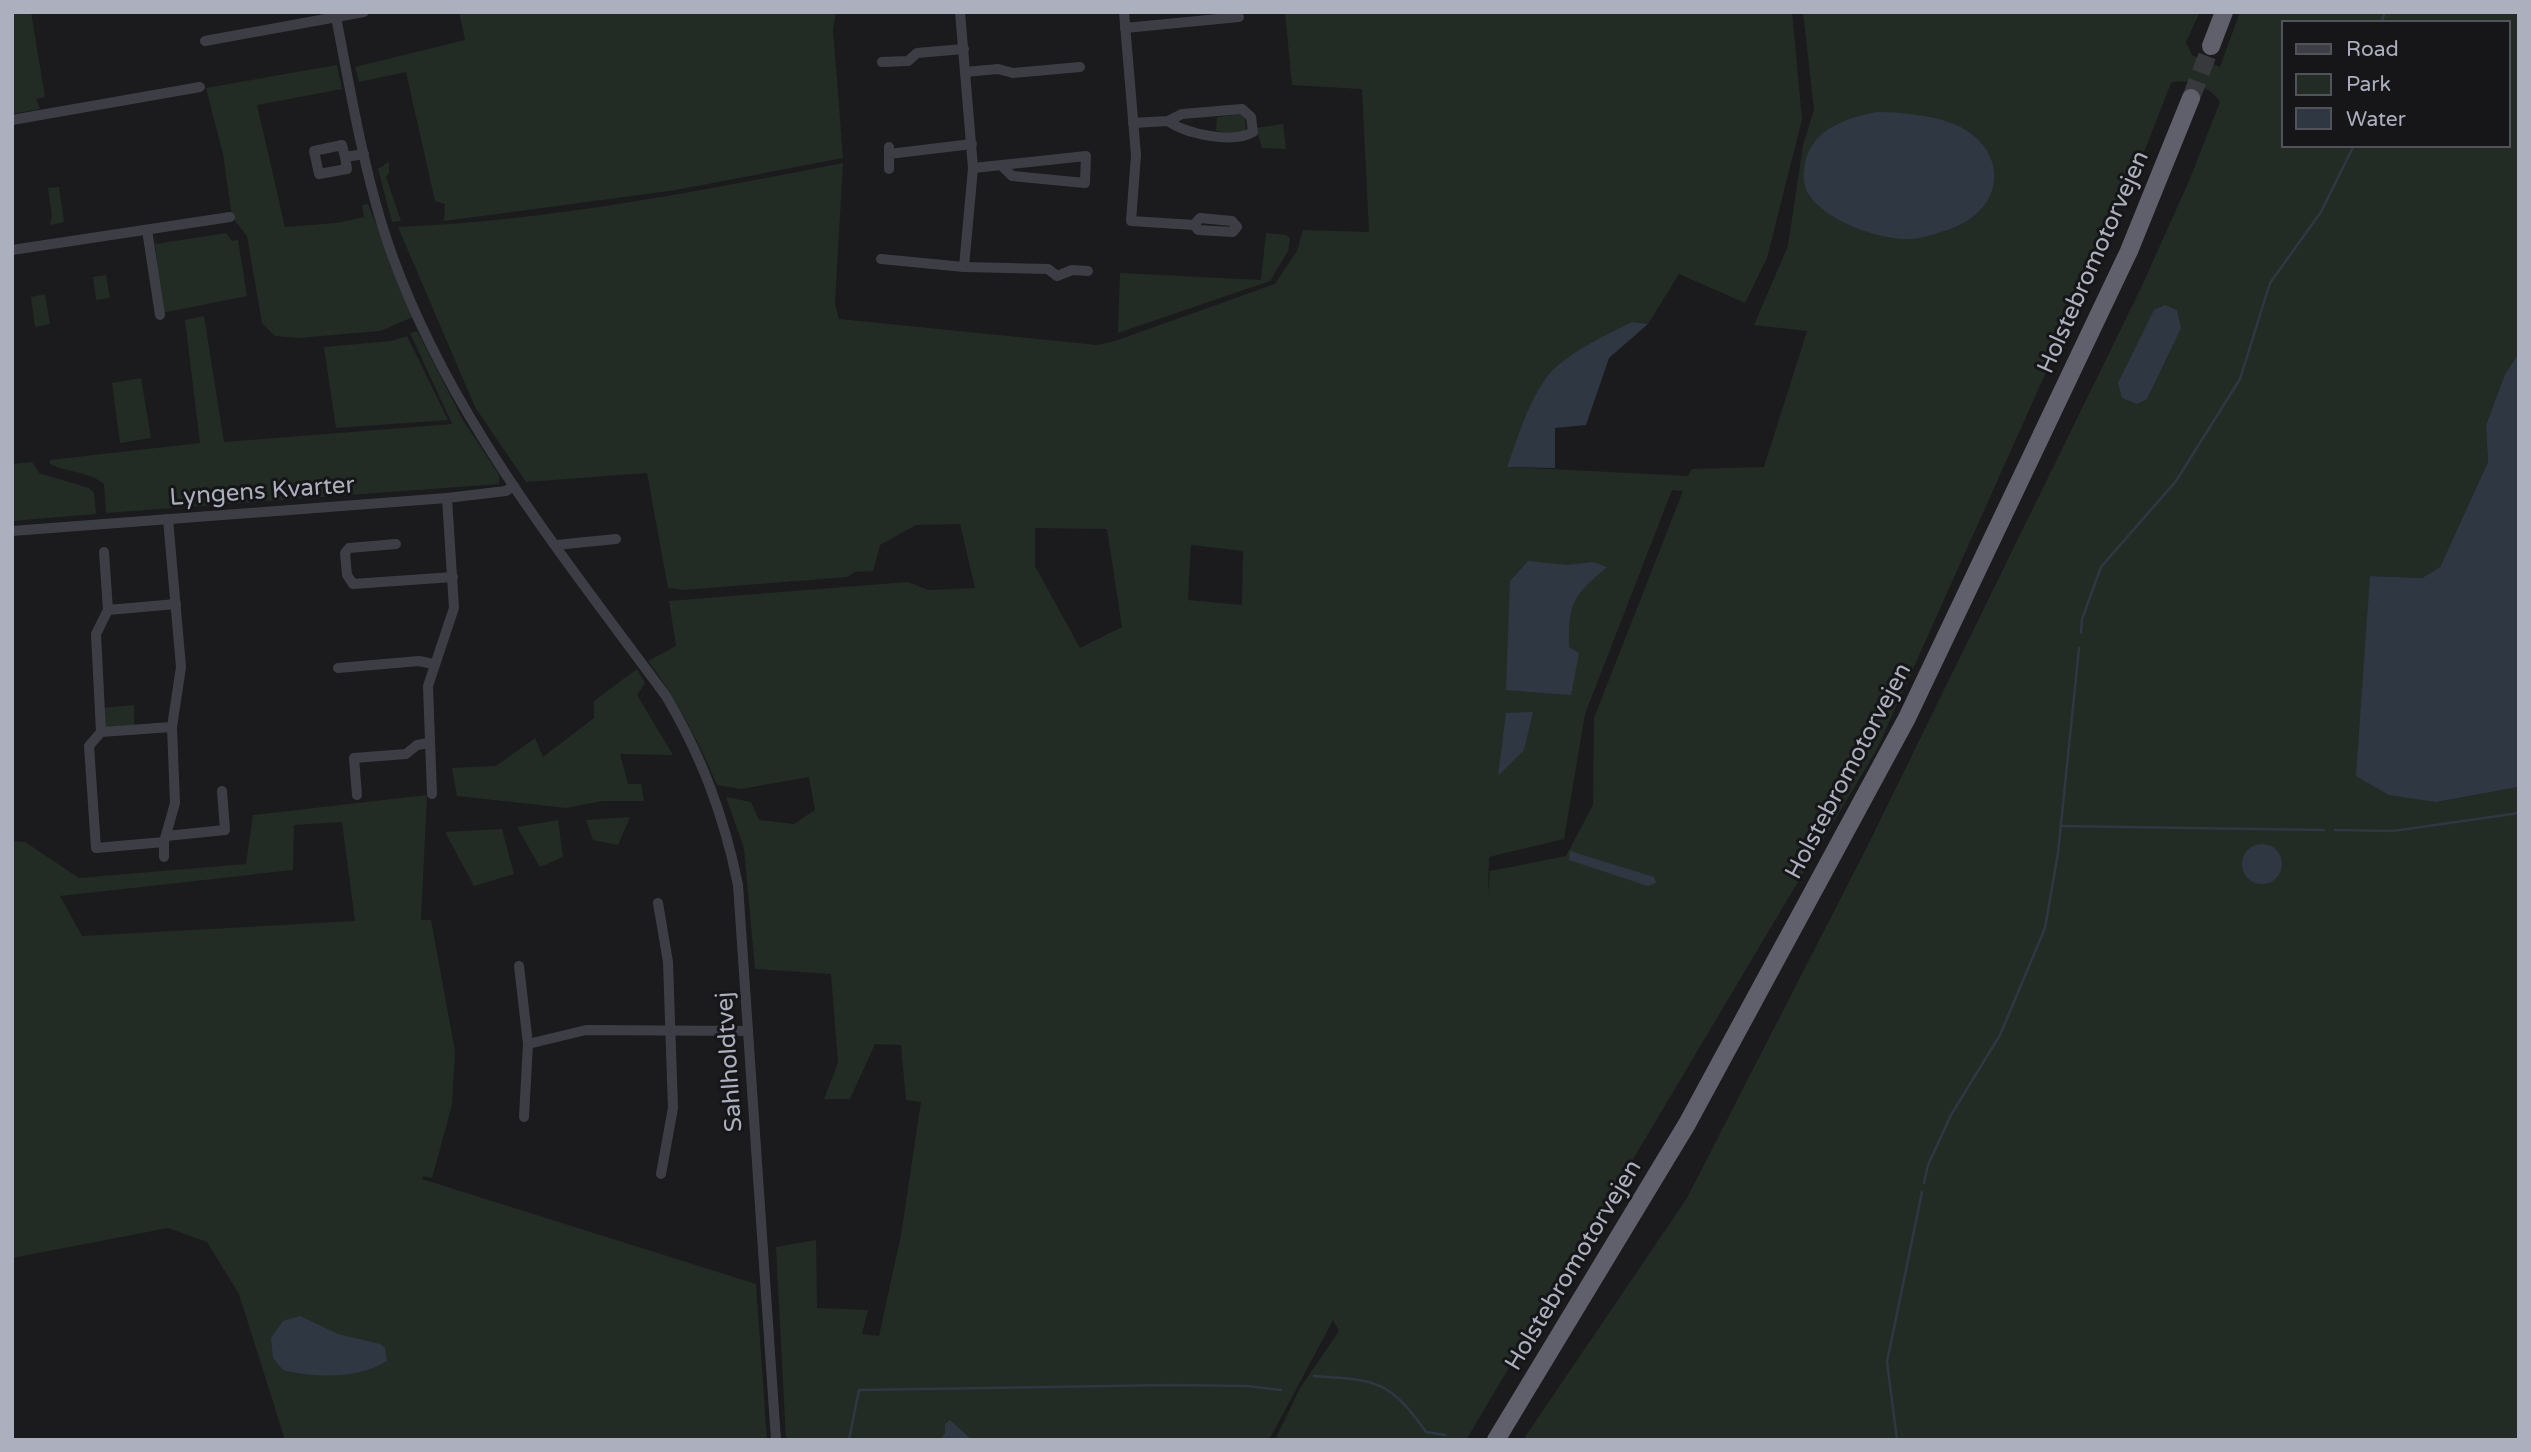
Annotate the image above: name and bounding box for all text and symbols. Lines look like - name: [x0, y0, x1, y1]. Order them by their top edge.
- legend: [2282, 21, 2510, 147]
- text: Road: [2346, 37, 2399, 62]
- text: Park: [2346, 72, 2391, 97]
- text: Water: [2346, 107, 2406, 132]
- street label: Holstebromotorvejen: [2031, 146, 2155, 378]
- street label: Lyngens Kvarter: [168, 470, 356, 512]
- street label: Holstebromotorvejen: [1779, 658, 1917, 884]
- street label: Sahlholdtvej: [710, 991, 748, 1133]
- street label: Holstebromotorvejen: [1499, 1154, 1647, 1376]

